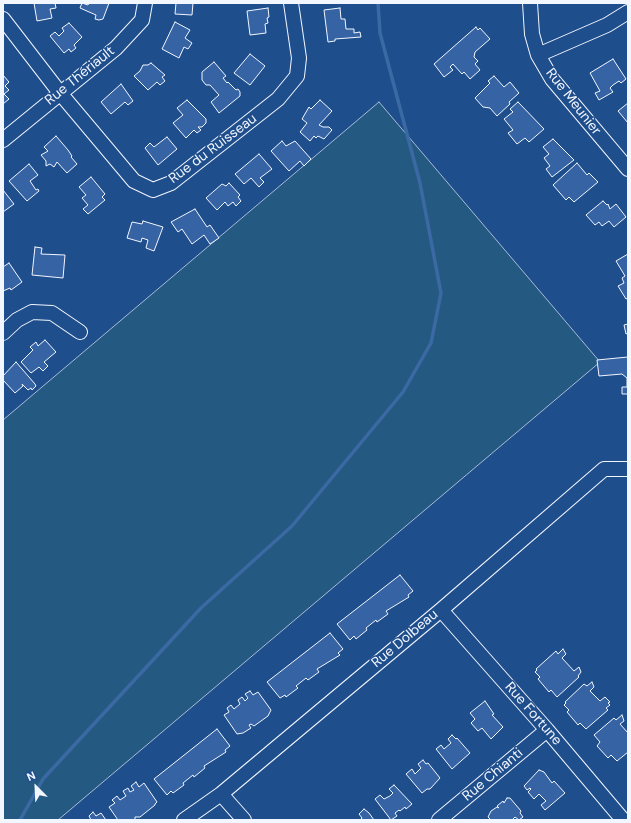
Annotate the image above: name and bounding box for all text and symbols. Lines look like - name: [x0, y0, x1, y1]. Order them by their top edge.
- street label: Rue Thériault: [42, 43, 118, 109]
- street label: Rue Meunier: [542, 65, 604, 139]
- street label: Rue du Ruisseau: [166, 110, 260, 188]
- street label: Rue Dolbeau: [368, 606, 442, 672]
- street label: Rue Fortune: [501, 679, 565, 749]
- street label: Rue Chianti: [459, 745, 527, 805]
- north arrow: [16, 767, 56, 807]
- text: N: [25, 768, 38, 784]

